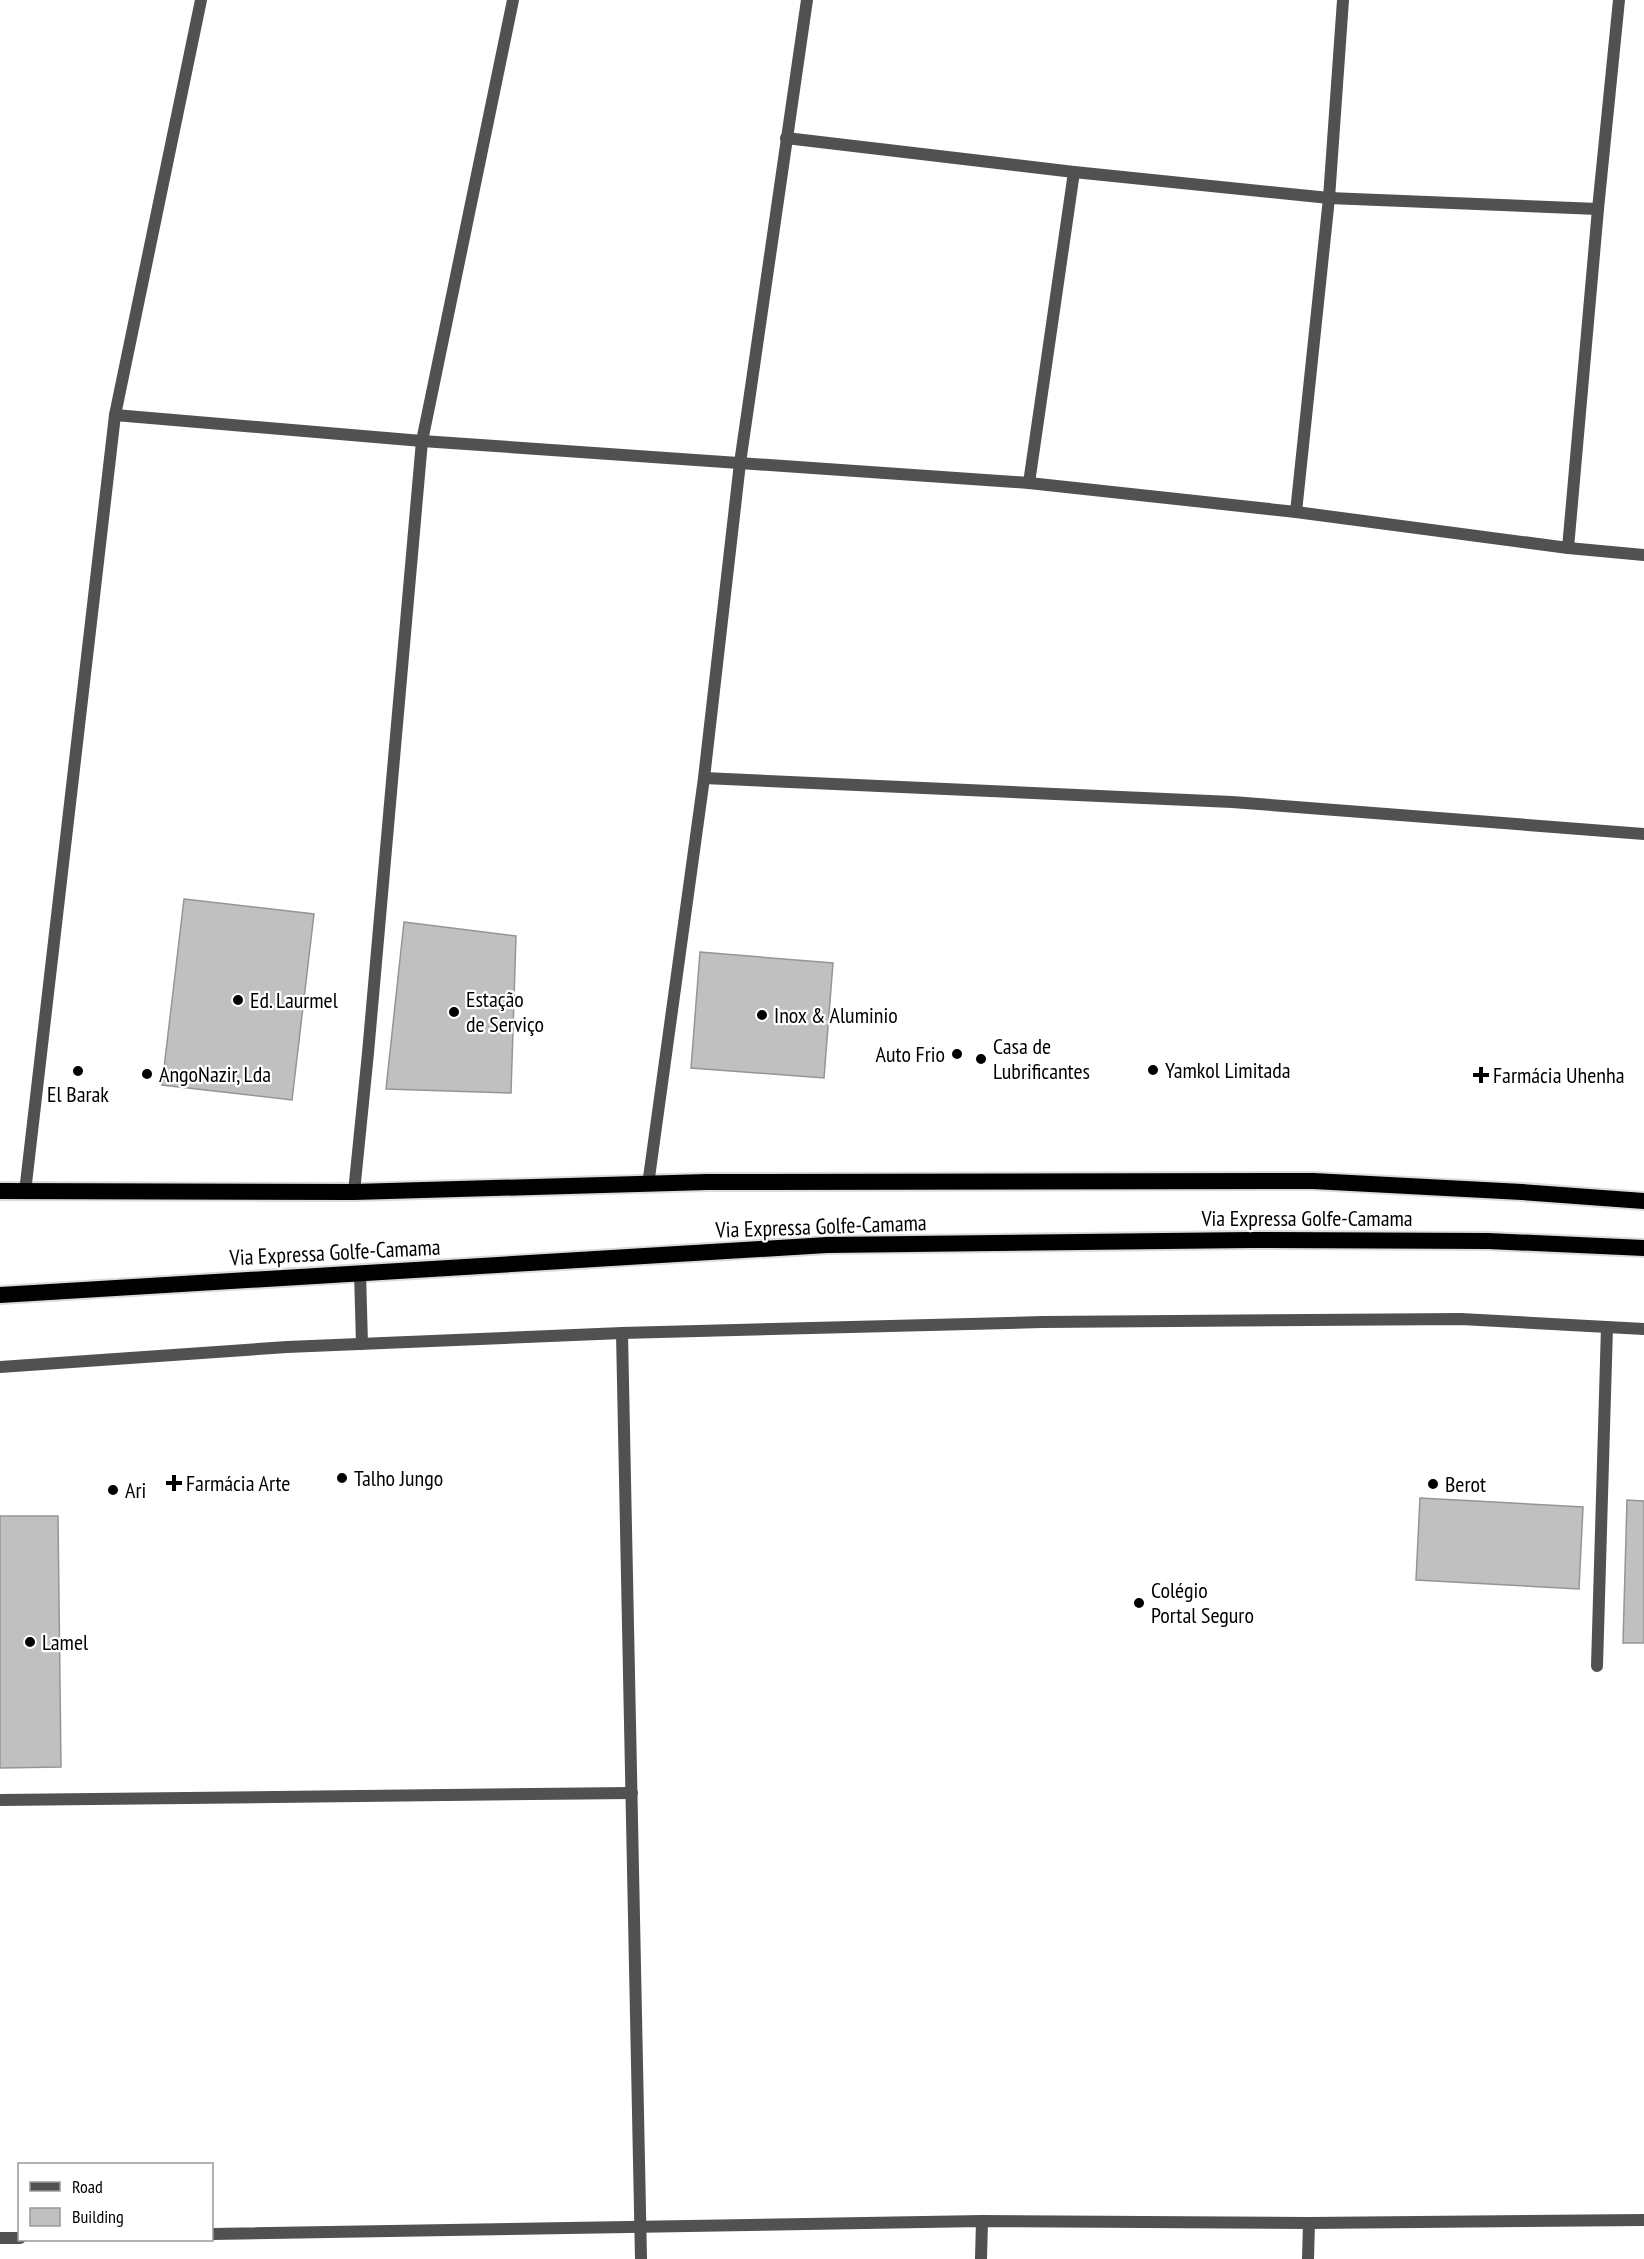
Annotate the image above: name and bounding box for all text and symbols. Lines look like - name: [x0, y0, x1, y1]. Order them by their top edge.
- place label: Estação de Serviço: [466, 985, 544, 1038]
- place label: Ed. Laurmel: [250, 986, 339, 1014]
- marker: Ed. Laurmel: [231, 993, 245, 1007]
- place label: Inox & Aluminio: [774, 1001, 898, 1029]
- marker: Estação de Serviço: [447, 1005, 461, 1019]
- marker: Inox & Aluminio: [755, 1008, 769, 1022]
- place label: Casa de Lubrificantes: [993, 1032, 1090, 1085]
- place label: Auto Frio: [876, 1040, 945, 1068]
- marker: Auto Frio: [950, 1047, 964, 1061]
- marker: Casa de Lubrificantes: [974, 1052, 988, 1066]
- place label: Yamkol Limitada: [1165, 1056, 1291, 1084]
- place label: AngoNazir, Lda: [159, 1060, 271, 1088]
- place label: Farmácia Uhenha: [1493, 1061, 1624, 1089]
- marker: Yamkol Limitada: [1146, 1063, 1160, 1077]
- marker: El Barak: [71, 1064, 85, 1078]
- marker: AngoNazir, Lda: [140, 1067, 154, 1081]
- marker: Farmácia Uhenha: [1474, 1068, 1488, 1082]
- place label: El Barak: [47, 1080, 109, 1108]
- street label: Via Expressa Golfe-Camama: [1200, 1204, 1413, 1232]
- street label: Via Expressa Golfe-Camama: [714, 1208, 927, 1244]
- street label: Via Expressa Golfe-Camama: [228, 1232, 441, 1272]
- place label: Talho Jungo: [354, 1464, 443, 1492]
- place label: Farmácia Arte: [186, 1469, 290, 1497]
- place label: Berot: [1445, 1470, 1486, 1498]
- marker: Talho Jungo: [335, 1471, 349, 1485]
- place label: Ari: [125, 1476, 146, 1504]
- marker: Farmácia Arte: [167, 1476, 181, 1490]
- marker: Berot: [1426, 1477, 1440, 1491]
- marker: Ari: [106, 1483, 120, 1497]
- place label: Colégio Portal Seguro: [1151, 1576, 1254, 1629]
- marker: Colégio Portal Seguro: [1132, 1596, 1146, 1610]
- place label: Lamel: [42, 1628, 89, 1656]
- marker: Lamel: [23, 1635, 37, 1649]
- legend: [18, 2163, 213, 2241]
- text: Road: [72, 2175, 103, 2198]
- text: Building: [72, 2205, 124, 2228]

